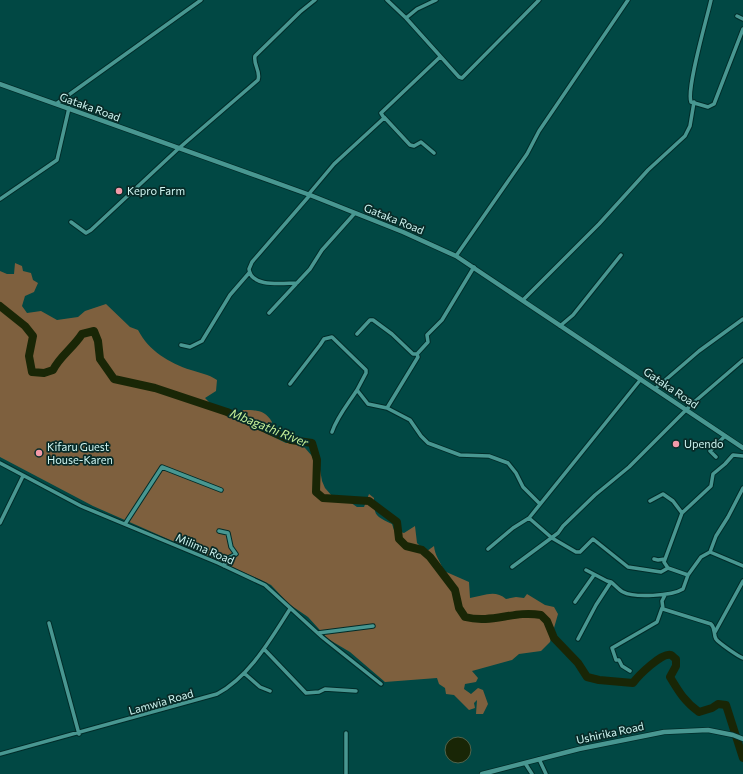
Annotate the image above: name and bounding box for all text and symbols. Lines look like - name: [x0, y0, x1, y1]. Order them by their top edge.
- street label: Gataka Road: [58, 90, 122, 124]
- place label: Kepro Farm: [127, 184, 185, 197]
- marker: Kepro Farm: [114, 186, 124, 196]
- street label: Gataka Road: [362, 201, 426, 236]
- street label: Gataka Road: [641, 364, 701, 411]
- water label: Mbagathi River: [228, 405, 312, 450]
- place label: Upendo: [684, 437, 724, 450]
- marker: Upendo: [671, 439, 681, 449]
- place label: Kifaru Guest House-Karen: [47, 440, 113, 466]
- marker: Kifaru Guest House-Karen: [34, 448, 44, 458]
- street label: Milima Road: [174, 530, 236, 567]
- street label: Lamwia Road: [127, 686, 195, 717]
- street label: Ushirika Road: [575, 719, 645, 746]

